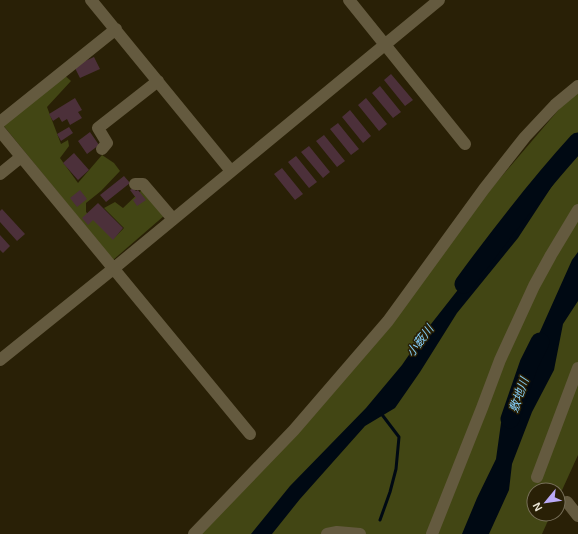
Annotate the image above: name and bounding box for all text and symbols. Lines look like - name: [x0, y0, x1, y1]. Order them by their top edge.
- water label: 小薮川: [404, 321, 438, 360]
- water label: 敷地川: [507, 374, 532, 414]
- north arrow: [526, 482, 566, 522]
- text: N: [530, 500, 544, 513]

